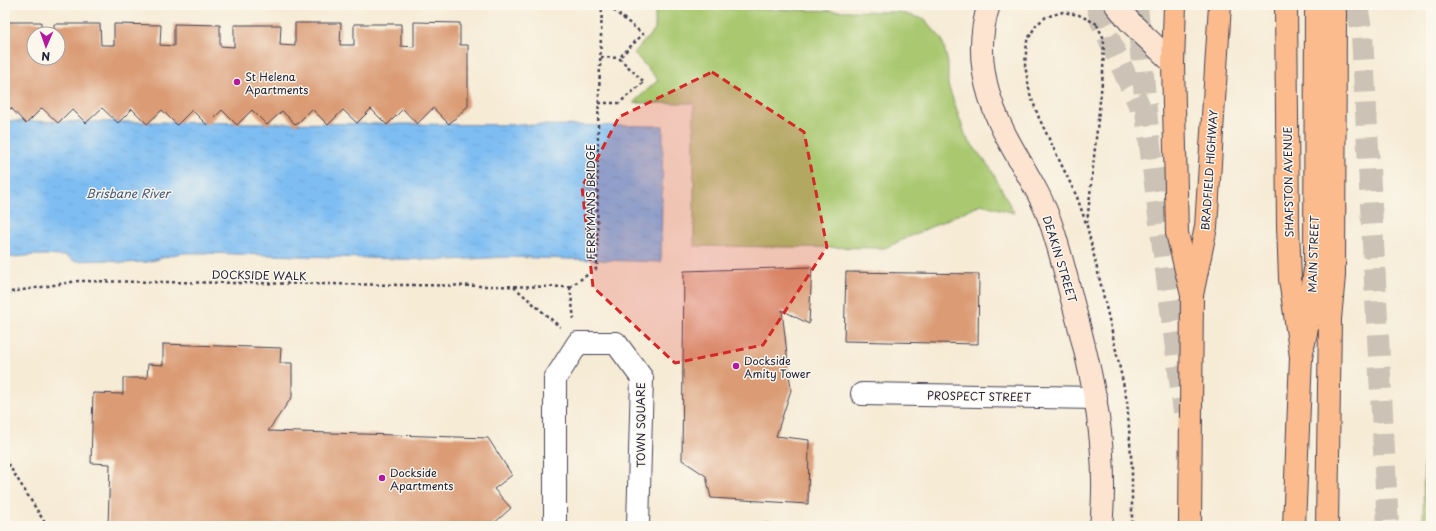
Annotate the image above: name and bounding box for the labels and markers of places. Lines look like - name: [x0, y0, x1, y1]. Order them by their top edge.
- place label: St Helena Apartments: [245, 68, 309, 98]
- marker: St Helena Apartments: [232, 77, 242, 87]
- place label: Dockside Amity Tower: [744, 352, 811, 382]
- marker: Dockside Amity Tower: [731, 361, 741, 371]
- place label: Dockside Apartments: [390, 464, 454, 494]
- marker: Dockside Apartments: [377, 473, 387, 483]

